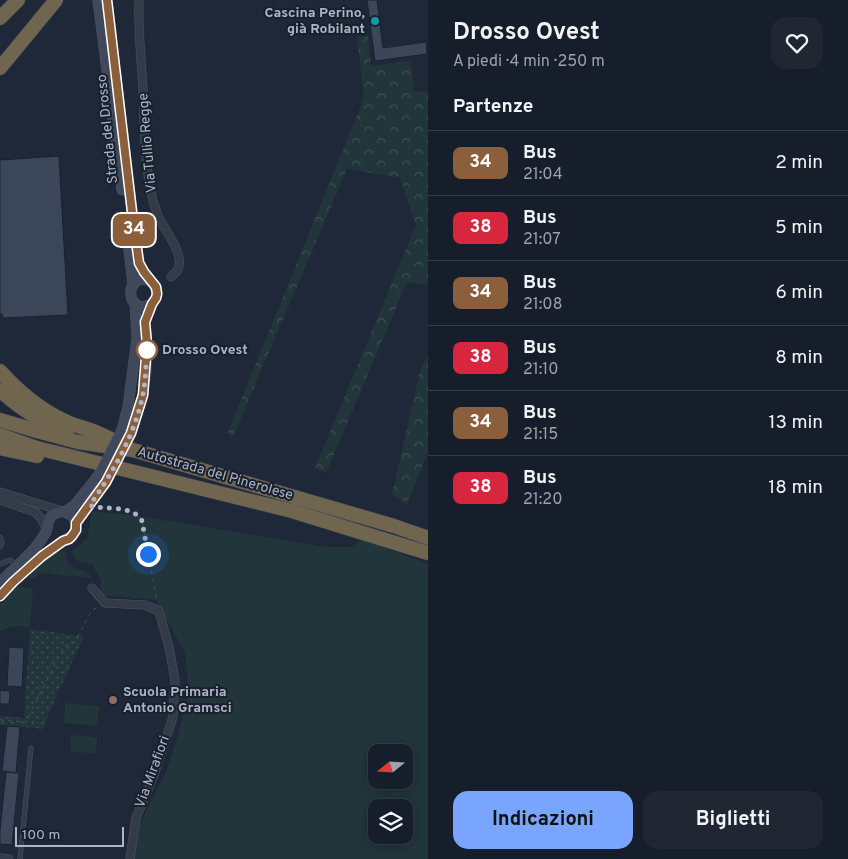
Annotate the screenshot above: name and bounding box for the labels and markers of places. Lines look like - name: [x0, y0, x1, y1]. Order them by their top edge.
- place label: Cascina Perino, già Robilant: [264, 5, 365, 38]
- marker: Cascina Perino, già Robilant: [369, 15, 381, 27]
- marker: Drosso Ovest: [136, 339, 158, 361]
- place label: Drosso Ovest: [162, 342, 248, 359]
- place label: Scuola Primaria Antonio Gramsci: [123, 684, 232, 717]
- marker: Scuola Primaria Antonio Gramsci: [107, 694, 119, 706]

